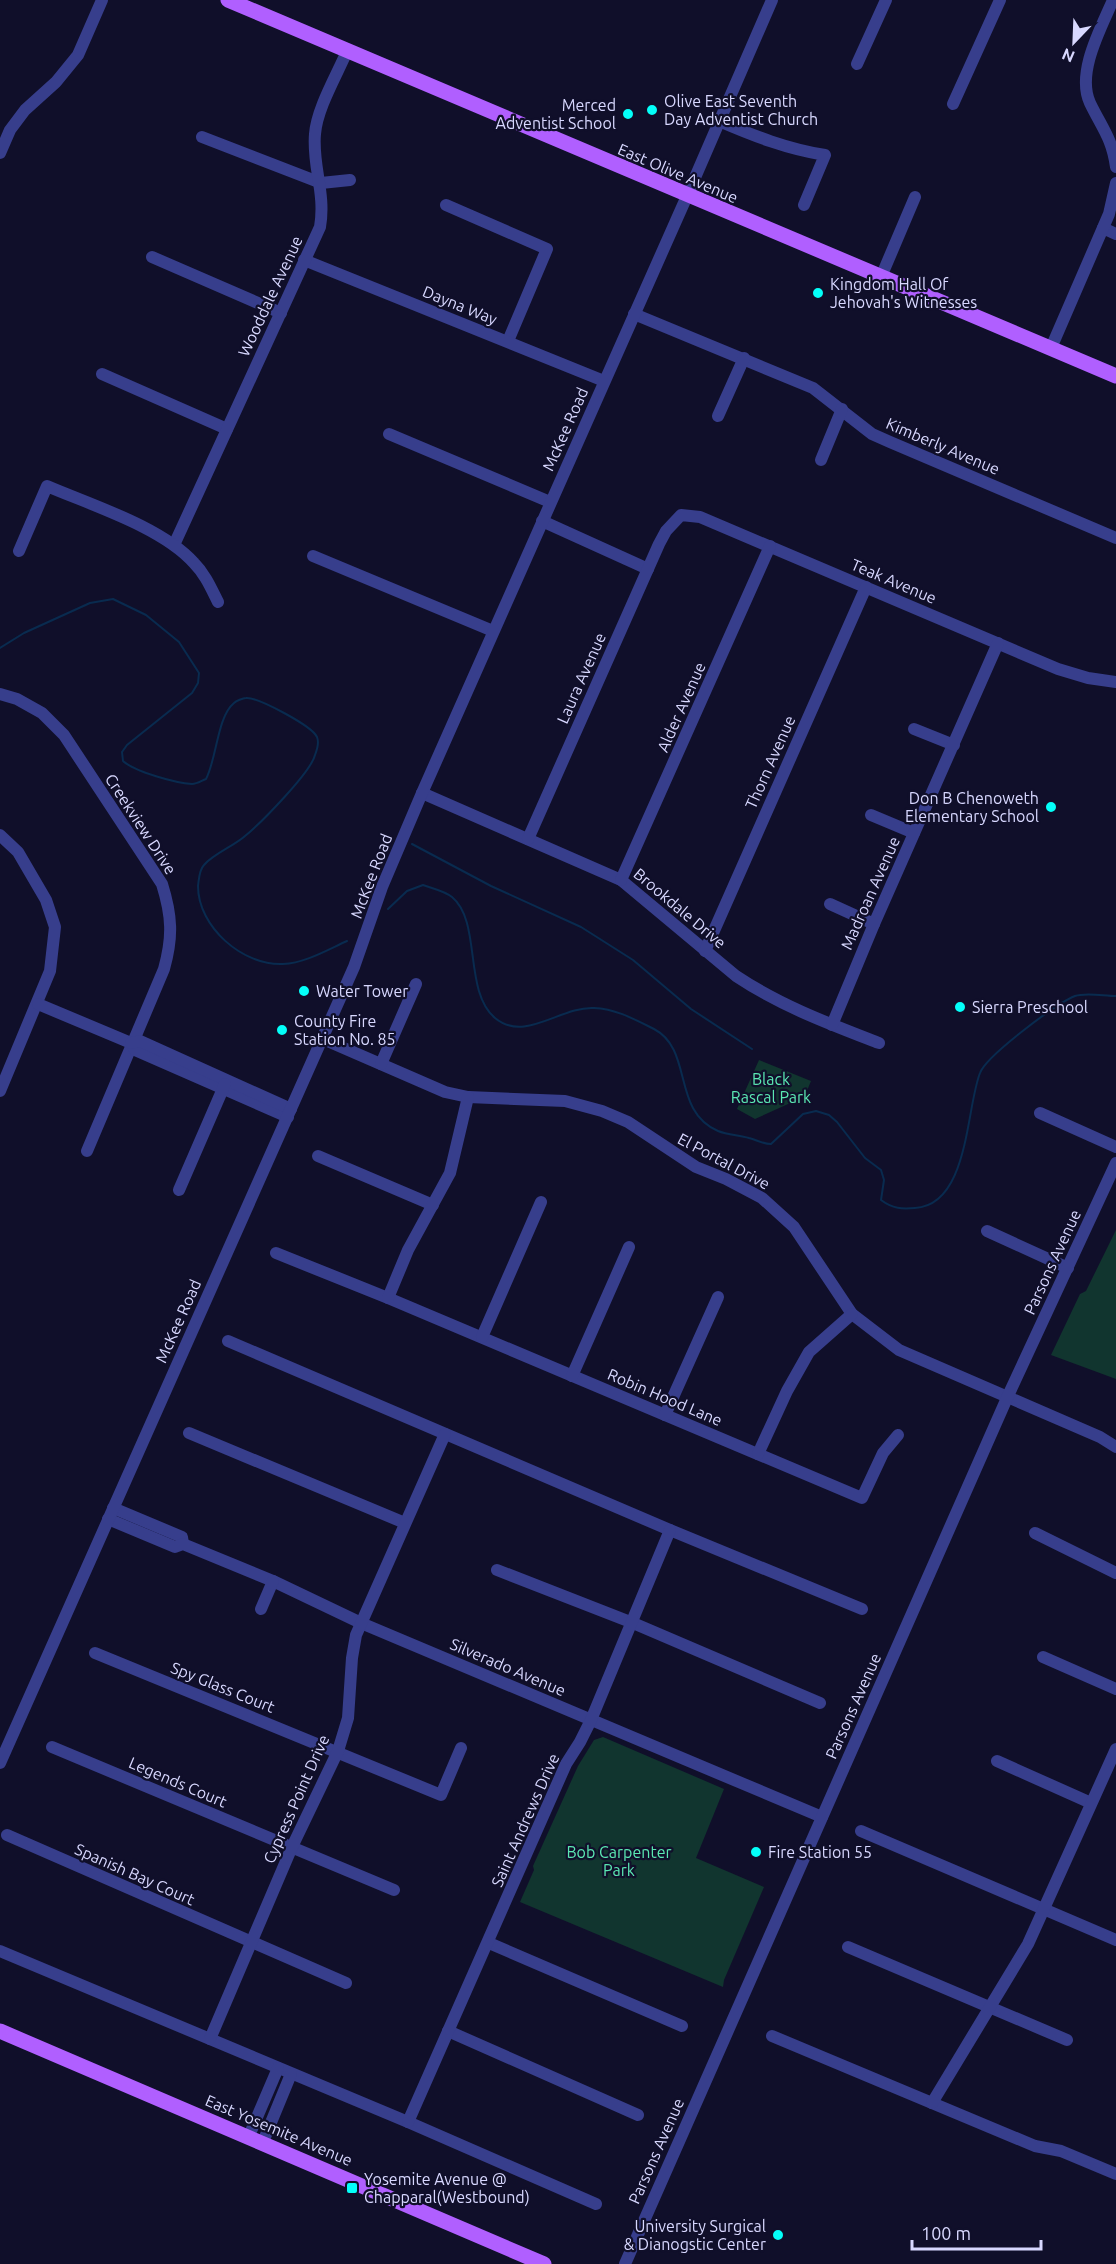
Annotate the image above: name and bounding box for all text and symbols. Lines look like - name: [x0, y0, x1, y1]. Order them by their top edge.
- north arrow: [1044, 12, 1104, 72]
- text: N: [1059, 45, 1077, 66]
- place label: Olive East Seventh Day Adventist Church: [664, 92, 818, 128]
- place label: Merced Adventist School: [496, 96, 616, 132]
- marker: Olive East Seventh Day Adventist Church: [645, 103, 659, 117]
- marker: Merced Adventist School: [621, 107, 635, 121]
- street label: East Olive Avenue: [615, 140, 741, 206]
- street label: Wooddale Avenue: [234, 233, 306, 359]
- place label: Kingdom Hall Of Jehovah's Witnesses: [830, 275, 977, 311]
- street label: Dayna Way: [420, 282, 500, 328]
- marker: Kingdom Hall Of Jehovah's Witnesses: [811, 286, 825, 300]
- street label: McKee Road: [539, 385, 591, 473]
- street label: Kimberly Avenue: [884, 414, 1002, 478]
- street label: Teak Avenue: [849, 555, 939, 607]
- street label: Laura Avenue: [553, 630, 609, 726]
- street label: Alder Avenue: [653, 659, 709, 755]
- street label: Thorn Avenue: [741, 713, 799, 811]
- street label: Creekview Drive: [102, 770, 180, 878]
- place label: Don B Chenoweth Elementary School: [905, 789, 1039, 825]
- marker: Don B Chenoweth Elementary School: [1044, 800, 1058, 814]
- street label: McKee Road: [347, 831, 395, 921]
- street label: Madroan Avenue: [837, 834, 903, 952]
- street label: Brookdale Drive: [630, 864, 730, 952]
- place label: Water Tower: [316, 982, 408, 1000]
- marker: Water Tower: [297, 984, 311, 998]
- place label: Sierra Preschool: [972, 998, 1088, 1016]
- marker: Sierra Preschool: [953, 1000, 967, 1014]
- place label: County Fire Station No. 85: [294, 1012, 396, 1048]
- marker: County Fire Station No. 85: [275, 1023, 289, 1037]
- park label: Black Rascal Park: [731, 1070, 811, 1106]
- street label: El Portal Drive: [675, 1129, 773, 1193]
- street label: Parsons Avenue: [1020, 1207, 1084, 1317]
- street label: McKee Road: [152, 1277, 204, 1365]
- street label: Robin Hood Lane: [605, 1365, 725, 1429]
- street label: Silverado Avenue: [448, 1635, 568, 1699]
- street label: Parsons Avenue: [822, 1650, 884, 1762]
- street label: Spy Glass Court: [168, 1658, 278, 1716]
- street label: Cypress Point Drive: [260, 1732, 332, 1866]
- street label: Saint Andrews Drive: [487, 1750, 563, 1890]
- street label: Legends Court: [126, 1753, 230, 1811]
- street label: Spanish Bay Court: [72, 1840, 198, 1909]
- park label: Bob Carpenter Park: [566, 1843, 672, 1879]
- place label: Fire Station 55: [768, 1843, 872, 1861]
- marker: Fire Station 55: [749, 1845, 763, 1859]
- street label: East Yosemite Avenue: [203, 2091, 355, 2169]
- street label: Parsons Avenue: [625, 2095, 687, 2207]
- place label: Yosemite Avenue @ Chapparal(Westbound): [364, 2170, 530, 2207]
- marker: Yosemite Avenue @ Chapparal(Westbound): [345, 2181, 359, 2195]
- scale bar: [912, 2213, 1041, 2251]
- place label: University Surgical & Dianogstic Center: [624, 2217, 766, 2253]
- text: 100 m: [921, 2223, 971, 2243]
- marker: University Surgical & Dianogstic Center: [771, 2228, 785, 2242]

